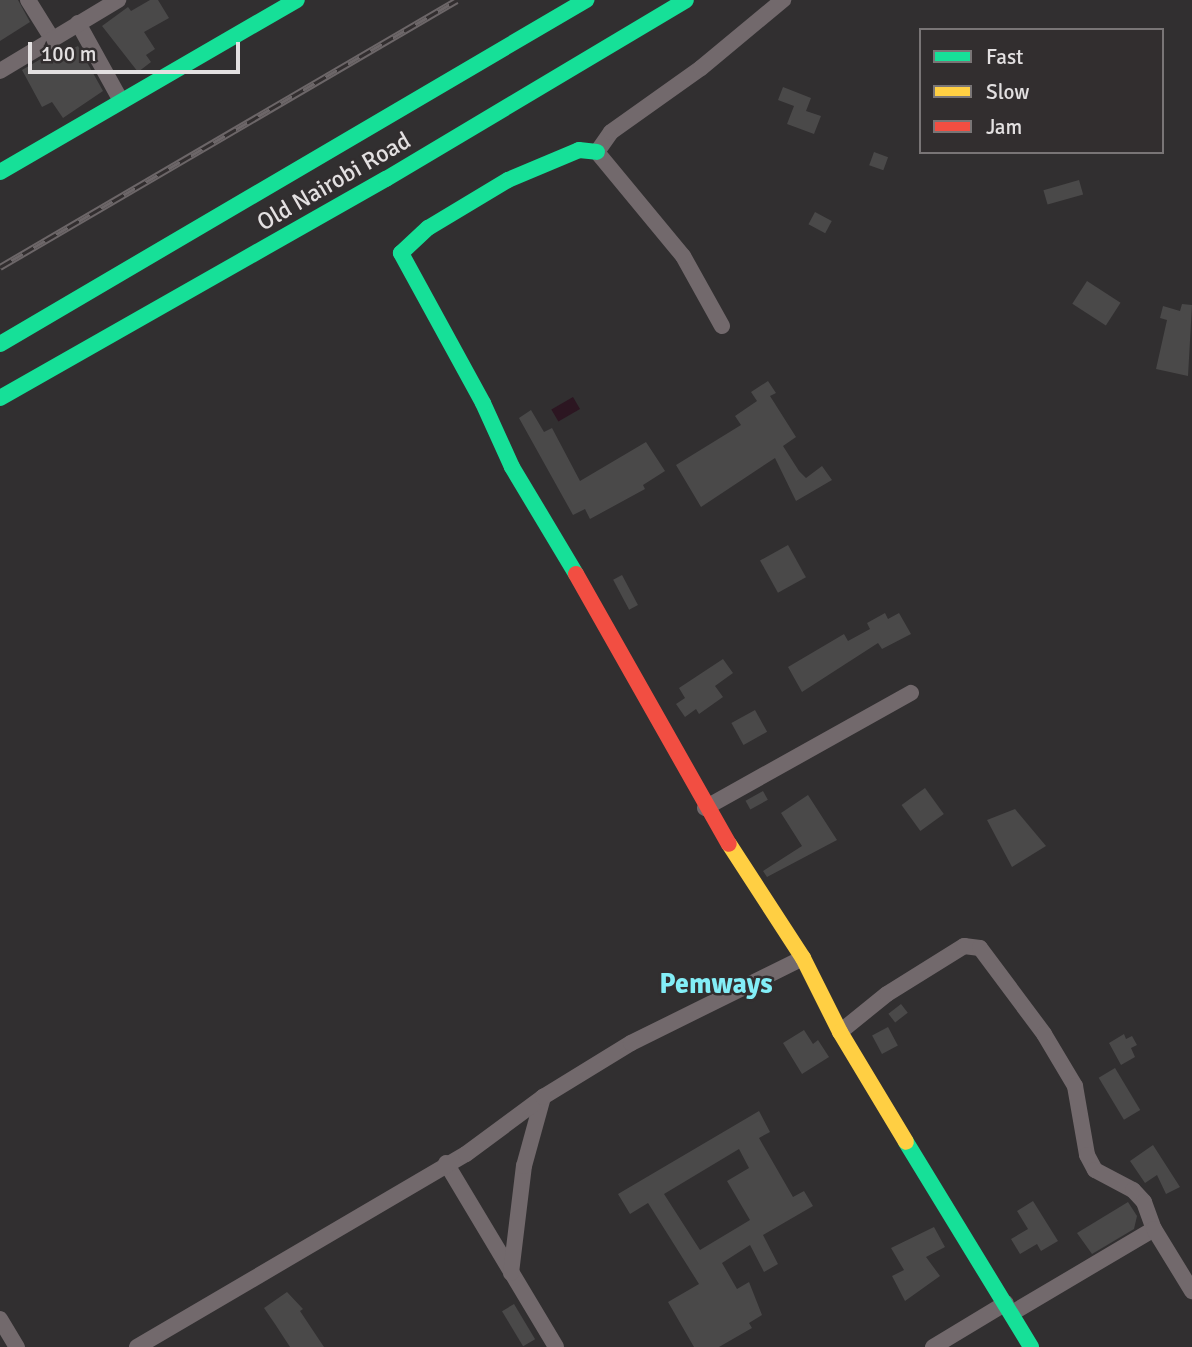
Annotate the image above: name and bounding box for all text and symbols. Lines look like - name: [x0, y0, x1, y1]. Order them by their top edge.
- scale bar: [32, 28, 243, 72]
- legend: [919, 28, 1164, 154]
- text: 100 m: [41, 41, 96, 67]
- text: Fast: [986, 44, 1023, 70]
- text: Slow: [986, 79, 1030, 105]
- text: Jam: [986, 114, 1022, 140]
- street label: Old Nairobi Road: [252, 126, 416, 238]
- district label: Pemways: [659, 967, 773, 1001]

